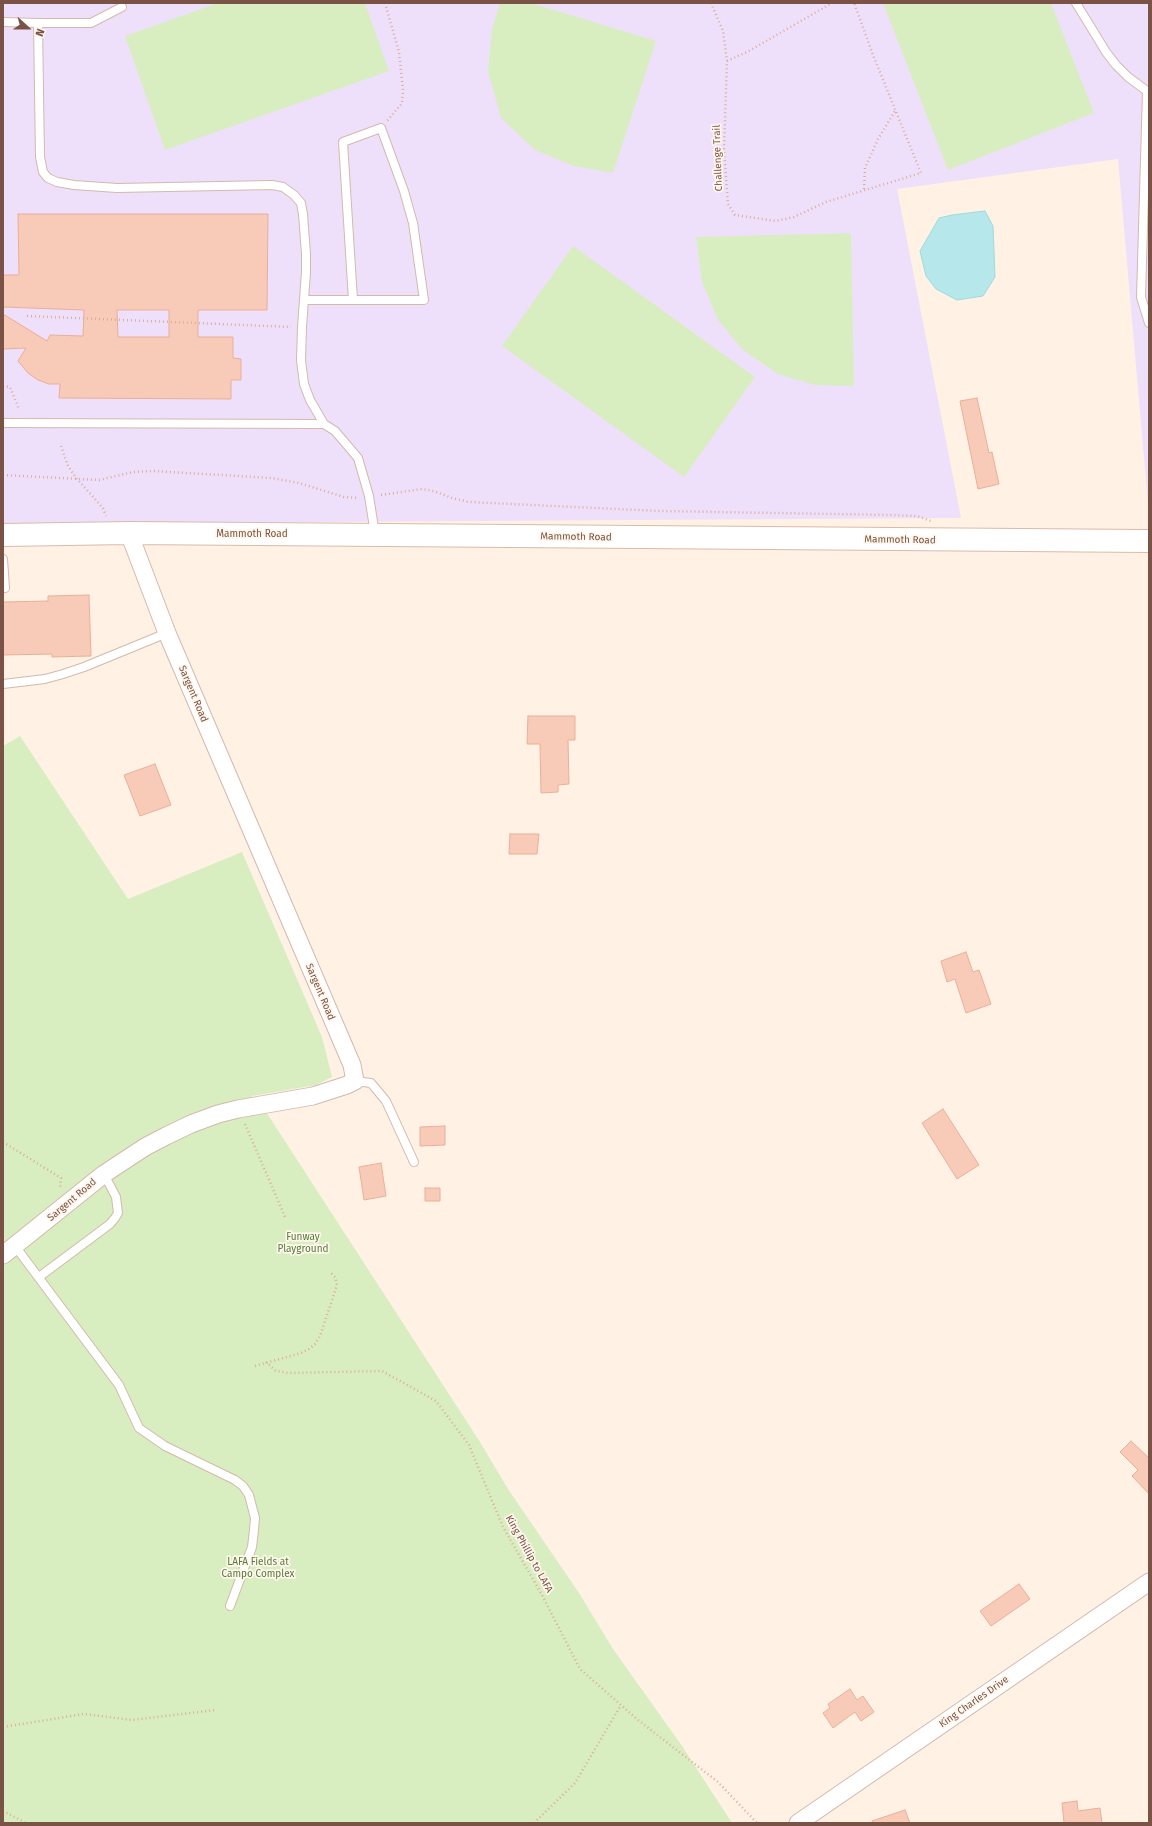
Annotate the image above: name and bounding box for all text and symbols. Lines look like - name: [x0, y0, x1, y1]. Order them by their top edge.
- north arrow: [8, 8, 48, 48]
- text: N: [32, 27, 47, 38]
- street label: Challenge Trail: [711, 125, 725, 191]
- street label: Mammoth Road: [216, 528, 288, 540]
- street label: Mammoth Road: [540, 530, 612, 544]
- street label: Mammoth Road: [864, 533, 936, 547]
- street label: Sargent Road: [176, 664, 210, 724]
- street label: Sargent Road: [303, 962, 337, 1022]
- street label: Sargent Road: [45, 1176, 99, 1224]
- park label: Funway Playground: [277, 1231, 329, 1254]
- street label: King Phillip to LAFA: [503, 1513, 555, 1595]
- park label: LAFA Fields at Campo Complex: [222, 1556, 294, 1580]
- street label: King Charles Drive: [937, 1674, 1011, 1730]

